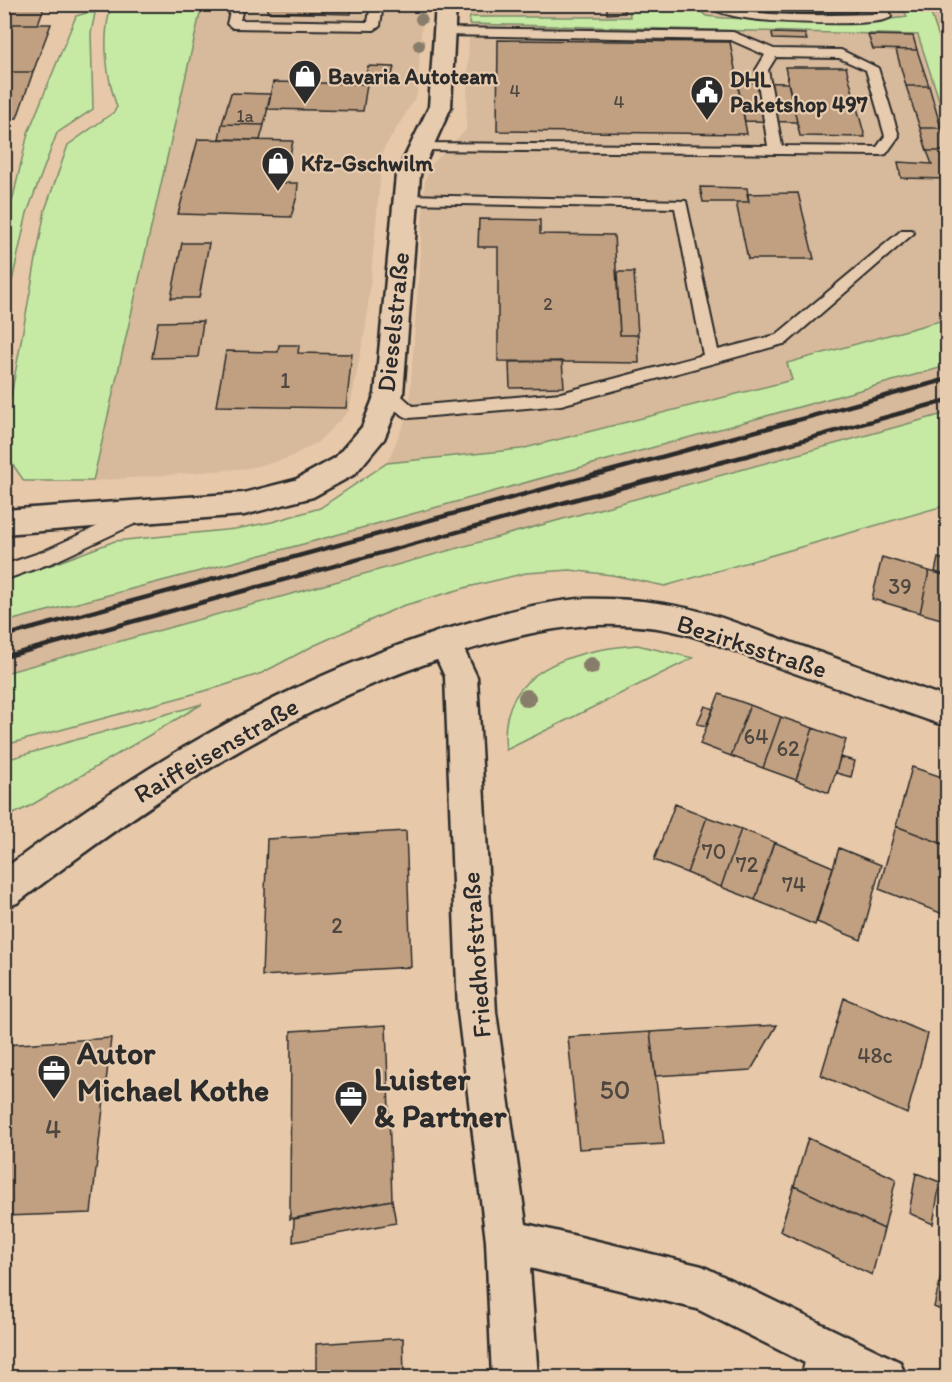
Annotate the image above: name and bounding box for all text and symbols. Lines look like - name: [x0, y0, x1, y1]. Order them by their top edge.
- shop icon: Bavaria Autoteam: [287, 58, 323, 105]
- place label: Bavaria Autoteam: [328, 63, 498, 90]
- place label: DHL Paketshop 497: [730, 66, 868, 118]
- public building icon: DHL Paketshop 497: [689, 74, 725, 121]
- house number: 4: [510, 80, 521, 102]
- house number: 4: [614, 91, 625, 113]
- house number: 1a: [236, 105, 254, 127]
- shop icon: Kfz-Gschwilm: [260, 145, 296, 192]
- place label: Kfz-Gschwilm: [301, 150, 433, 177]
- street label: Dieselstraße: [370, 250, 416, 394]
- house number: 2: [543, 293, 553, 315]
- house number: 1: [280, 367, 290, 394]
- house number: 39: [888, 573, 912, 600]
- street label: Bezirksstraße: [673, 607, 831, 685]
- street label: Raiffeisenstraße: [128, 690, 304, 810]
- house number: 64: [744, 723, 768, 750]
- house number: 62: [776, 735, 800, 762]
- house number: 70: [702, 838, 726, 865]
- house number: 72: [736, 851, 759, 878]
- street label: Friedhofstraße: [454, 871, 498, 1039]
- house number: 74: [782, 871, 806, 898]
- house number: 2: [331, 912, 343, 939]
- place label: Autor Michael Kothe: [76, 1034, 269, 1109]
- house number: 48c: [857, 1042, 893, 1069]
- office icon: Autor Michael Kothe: [36, 1053, 72, 1100]
- place label: Luister & Partner: [374, 1060, 508, 1135]
- house number: 50: [600, 1073, 630, 1106]
- office icon: Luister & Partner: [333, 1079, 369, 1126]
- house number: 4: [45, 1112, 61, 1145]

